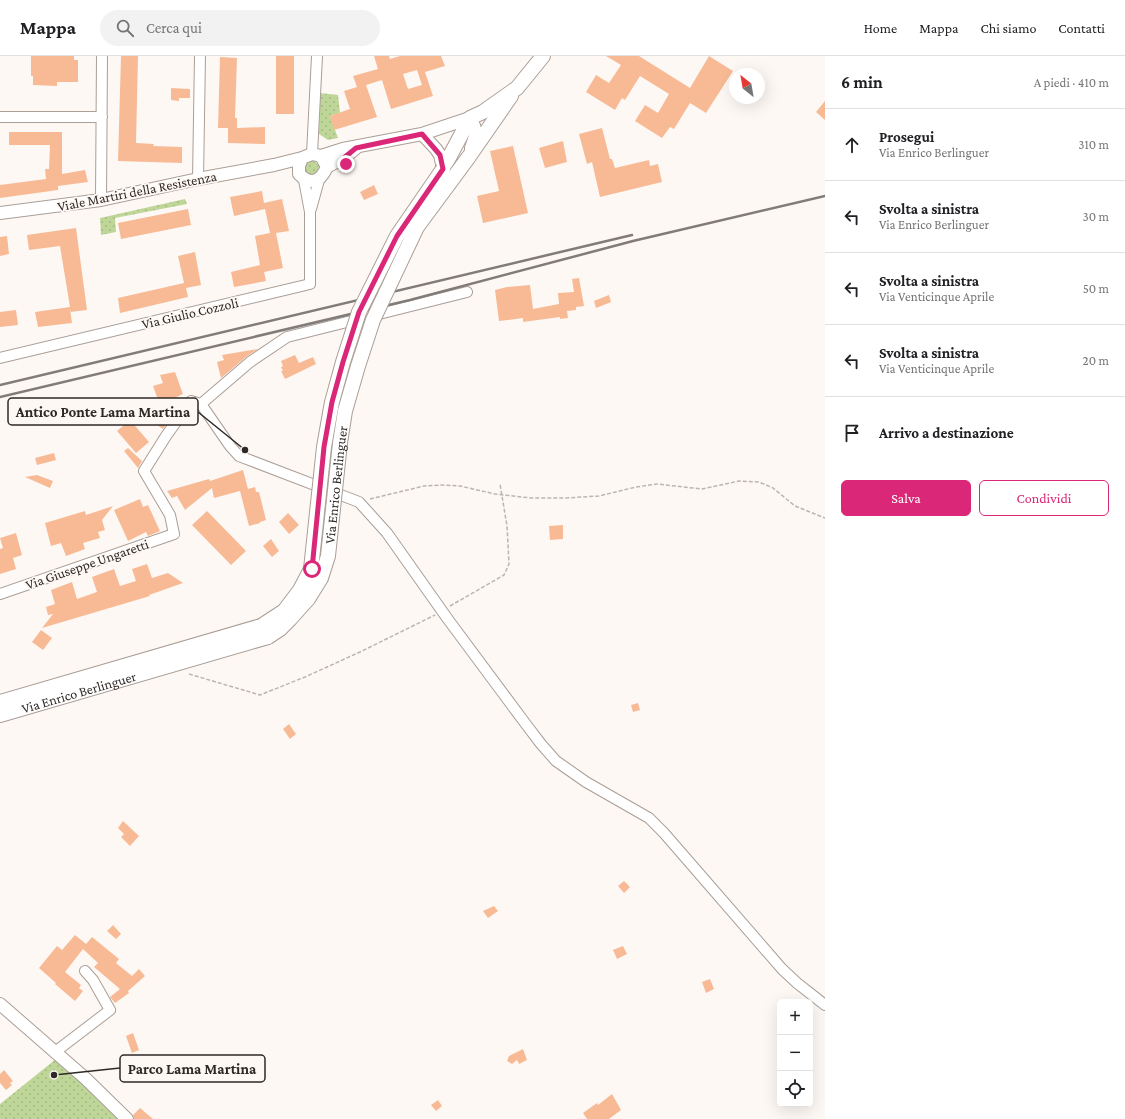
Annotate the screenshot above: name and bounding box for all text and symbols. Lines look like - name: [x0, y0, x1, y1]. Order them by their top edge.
- search box: [100, 10, 380, 46]
- text: Mappa: [20, 17, 76, 38]
- icon: search: [114, 17, 136, 39]
- text: Cerca qui: [146, 20, 202, 36]
- text: Home: [864, 20, 897, 36]
- text: Mappa: [919, 20, 958, 36]
- text: Chi siamo: [980, 20, 1036, 36]
- text: Contatti: [1058, 20, 1105, 36]
- north arrow: [729, 68, 765, 104]
- text: 6 min: [841, 73, 883, 92]
- text: A piedi · 410 m: [1034, 75, 1109, 90]
- text: Prosegui: [879, 129, 934, 145]
- icon: ahead: [841, 134, 863, 156]
- text: 310 m: [1078, 137, 1109, 152]
- text: Via Enrico Berlinguer: [879, 145, 989, 160]
- route end: [337, 155, 355, 173]
- street label: Viale Martiri della Resistenza: [56, 168, 219, 214]
- text: Svolta a sinistra: [879, 201, 979, 217]
- icon: left: [841, 206, 863, 228]
- text: 30 m: [1083, 209, 1109, 224]
- text: Via Enrico Berlinguer: [879, 217, 989, 232]
- text: Svolta a sinistra: [879, 273, 979, 289]
- icon: left: [841, 278, 863, 300]
- text: 50 m: [1083, 281, 1109, 296]
- text: Via Venticinque Aprile: [879, 289, 994, 304]
- street label: Via Giulio Cozzoli: [140, 294, 240, 332]
- text: Svolta a sinistra: [879, 345, 979, 361]
- icon: left: [841, 350, 863, 372]
- text: 20 m: [1083, 353, 1109, 368]
- text: Via Venticinque Aprile: [879, 361, 994, 376]
- callout: Antico Ponte Lama Martina: [8, 398, 198, 425]
- text: Antico Ponte Lama Martina: [15, 404, 191, 420]
- icon: arrive: [841, 422, 863, 444]
- street label: Via Enrico Berlinguer: [321, 425, 351, 544]
- text: Arrivo a destinazione: [879, 425, 1014, 441]
- button: Salva: [841, 480, 971, 516]
- button: Condividi: [979, 480, 1109, 516]
- street label: Via Giuseppe Ungaretti: [23, 535, 151, 593]
- route start: [303, 560, 321, 578]
- street label: Via Enrico Berlinguer: [20, 668, 138, 716]
- map controls: [777, 999, 813, 1107]
- button: +: [777, 999, 813, 1035]
- button: −: [777, 1035, 813, 1071]
- callout: Parco Lama Martina: [120, 1055, 265, 1082]
- text: Parco Lama Martina: [128, 1061, 257, 1077]
- button: locate: [777, 1071, 813, 1107]

